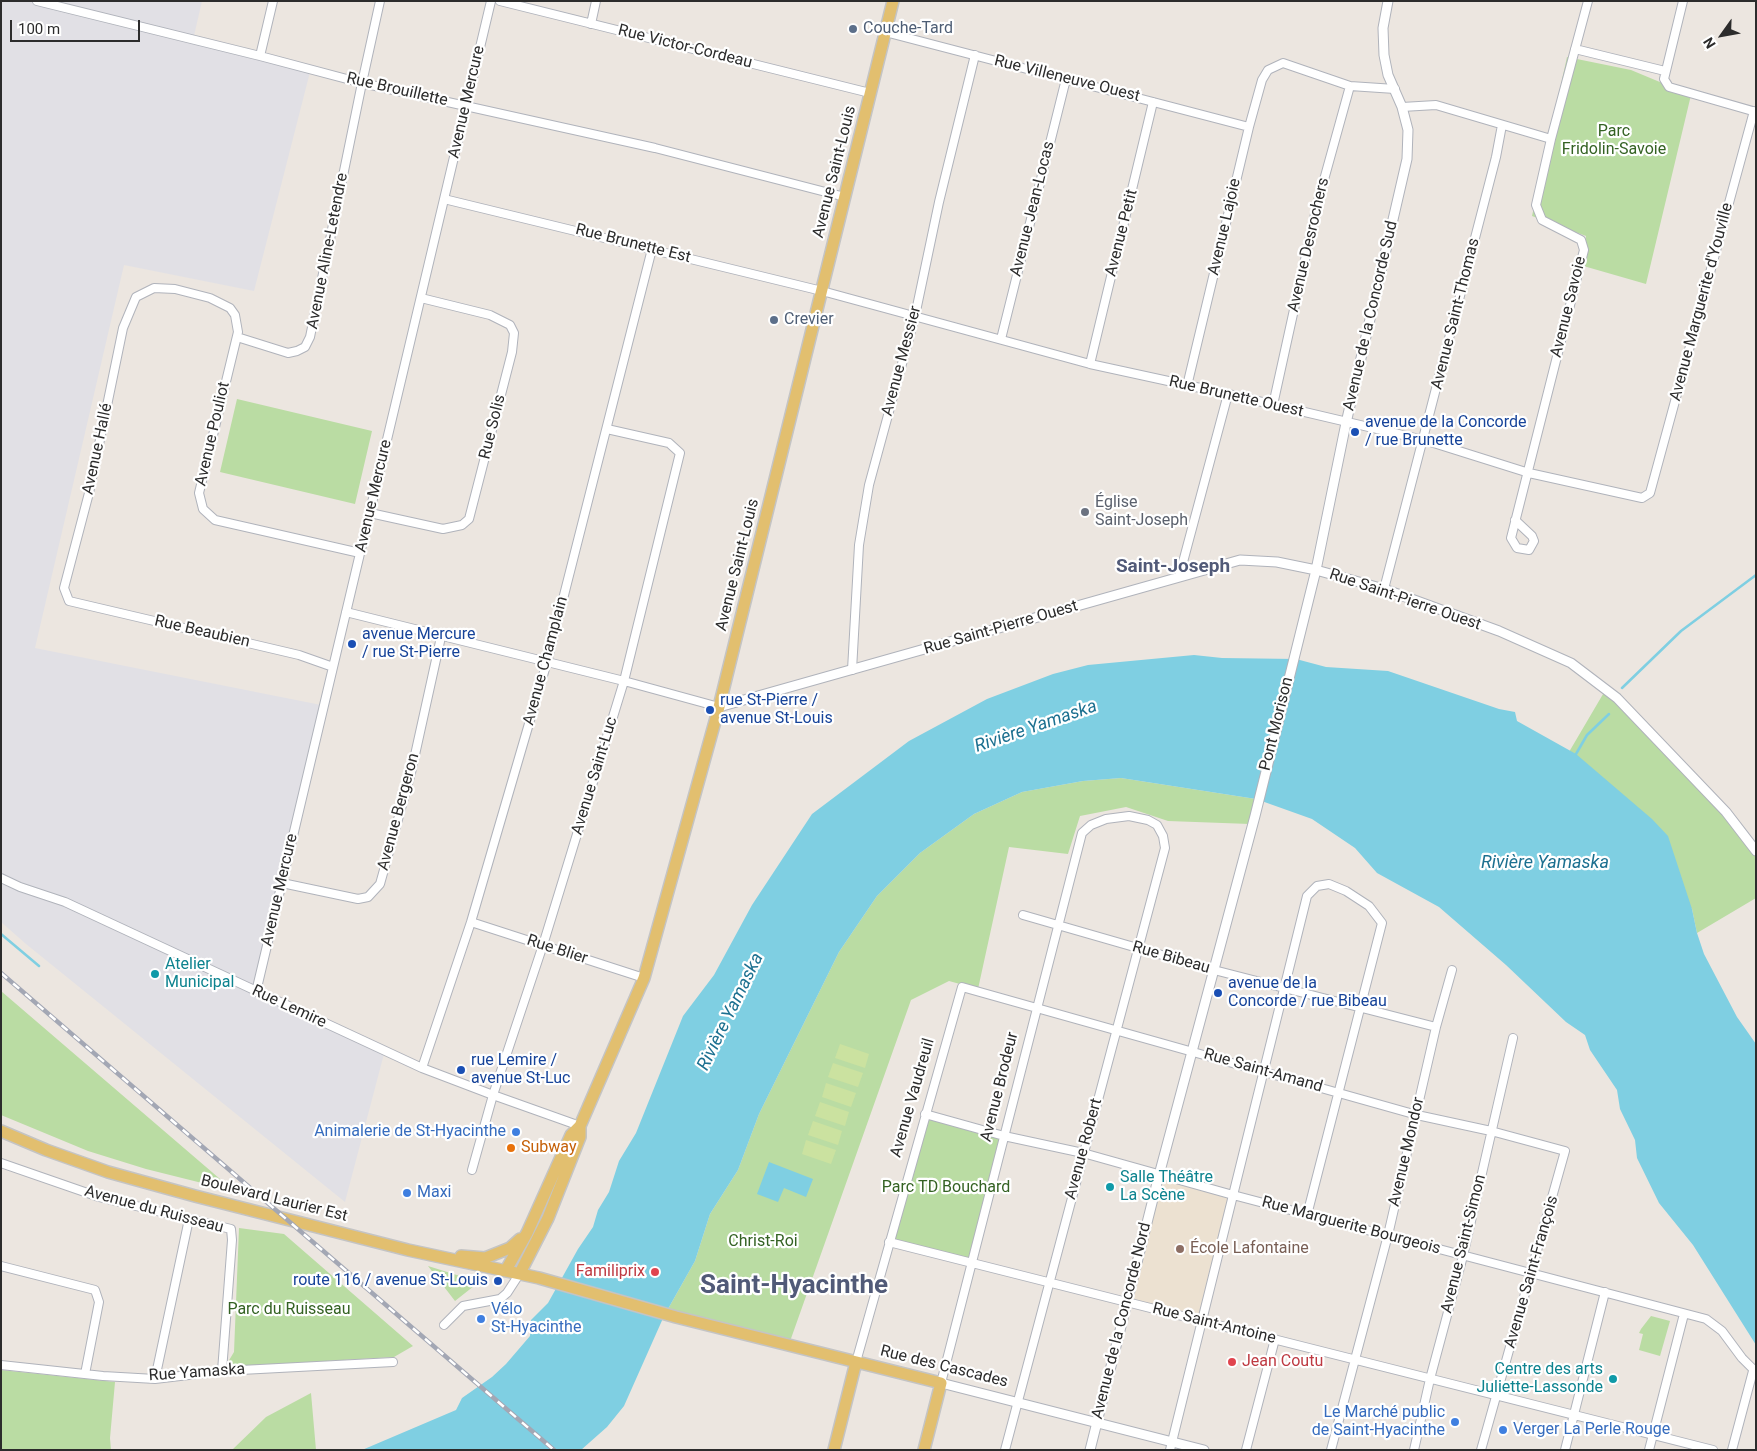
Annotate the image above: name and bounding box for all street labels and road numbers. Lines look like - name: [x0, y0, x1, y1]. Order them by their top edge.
- street label: Rue Victor-Cordeau: [616, 21, 754, 73]
- street label: Avenue Mercure: [445, 44, 489, 160]
- street label: Rue Villeneuve Ouest: [992, 52, 1142, 106]
- street label: Rue Brouillette: [344, 69, 450, 111]
- street label: Avenue Saint-Louis: [809, 104, 861, 240]
- street label: Avenue Jean-Locas: [1007, 139, 1059, 279]
- street label: Avenue Aline-Letendre: [303, 171, 353, 331]
- street label: Avenue Desrochers: [1284, 176, 1334, 314]
- street label: Avenue Lajoie: [1205, 177, 1245, 277]
- street label: Avenue Petit: [1102, 187, 1142, 279]
- street label: Avenue Marguerite d'Youville: [1666, 201, 1738, 403]
- street label: Avenue de la Concorde Sud: [1340, 219, 1402, 413]
- street label: Rue Brunette Est: [573, 220, 693, 268]
- street label: Avenue Saint-Thomas: [1428, 236, 1484, 392]
- street label: Avenue Savoie: [1547, 254, 1591, 360]
- street label: Avenue Messier: [878, 304, 926, 418]
- street label: Rue Brunette Ouest: [1167, 372, 1305, 422]
- street label: Avenue Pouliot: [192, 380, 234, 488]
- street label: Rue Solis: [476, 393, 510, 461]
- street label: Avenue Hallé: [79, 402, 117, 496]
- street label: Avenue Mercure: [352, 438, 396, 554]
- street label: Avenue Saint-Louis: [712, 497, 764, 633]
- street label: Rue Saint-Pierre Ouest: [1327, 565, 1483, 635]
- street label: Avenue Champlain: [520, 594, 572, 728]
- street label: Rue Saint-Pierre Ouest: [922, 597, 1080, 659]
- street label: Rue Beaubien: [152, 612, 252, 652]
- street label: Pont Morison: [1256, 675, 1298, 773]
- street label: Avenue Saint-Luc: [568, 715, 622, 837]
- street label: Avenue Bergeron: [374, 751, 424, 873]
- street label: Avenue Mercure: [258, 832, 302, 948]
- street label: Rue Blier: [524, 931, 590, 969]
- street label: Rue Bibeau: [1130, 938, 1212, 978]
- street label: Rue Lemire: [249, 981, 329, 1033]
- street label: Avenue Brodeur: [977, 1030, 1023, 1144]
- street label: Avenue Vaudreuil: [887, 1036, 939, 1160]
- street label: Rue Saint-Amand: [1201, 1045, 1325, 1097]
- street label: Avenue Mondor: [1385, 1095, 1429, 1209]
- street label: Avenue Robert: [1061, 1096, 1107, 1202]
- street label: Boulevard Laurier Est: [199, 1171, 349, 1227]
- street label: Avenue Saint-Simon: [1437, 1173, 1491, 1315]
- street label: Avenue du Ruisseau: [82, 1182, 226, 1238]
- street label: Rue Marguerite Bourgeois: [1260, 1193, 1442, 1259]
- street label: Avenue Saint-François: [1501, 1194, 1563, 1350]
- street label: Avenue de la Concorde Nord: [1088, 1221, 1156, 1421]
- street label: Rue Saint-Antoine: [1150, 1299, 1278, 1349]
- street label: Rue des Cascades: [878, 1342, 1010, 1392]
- street label: Rue Yamaska: [148, 1360, 246, 1386]

